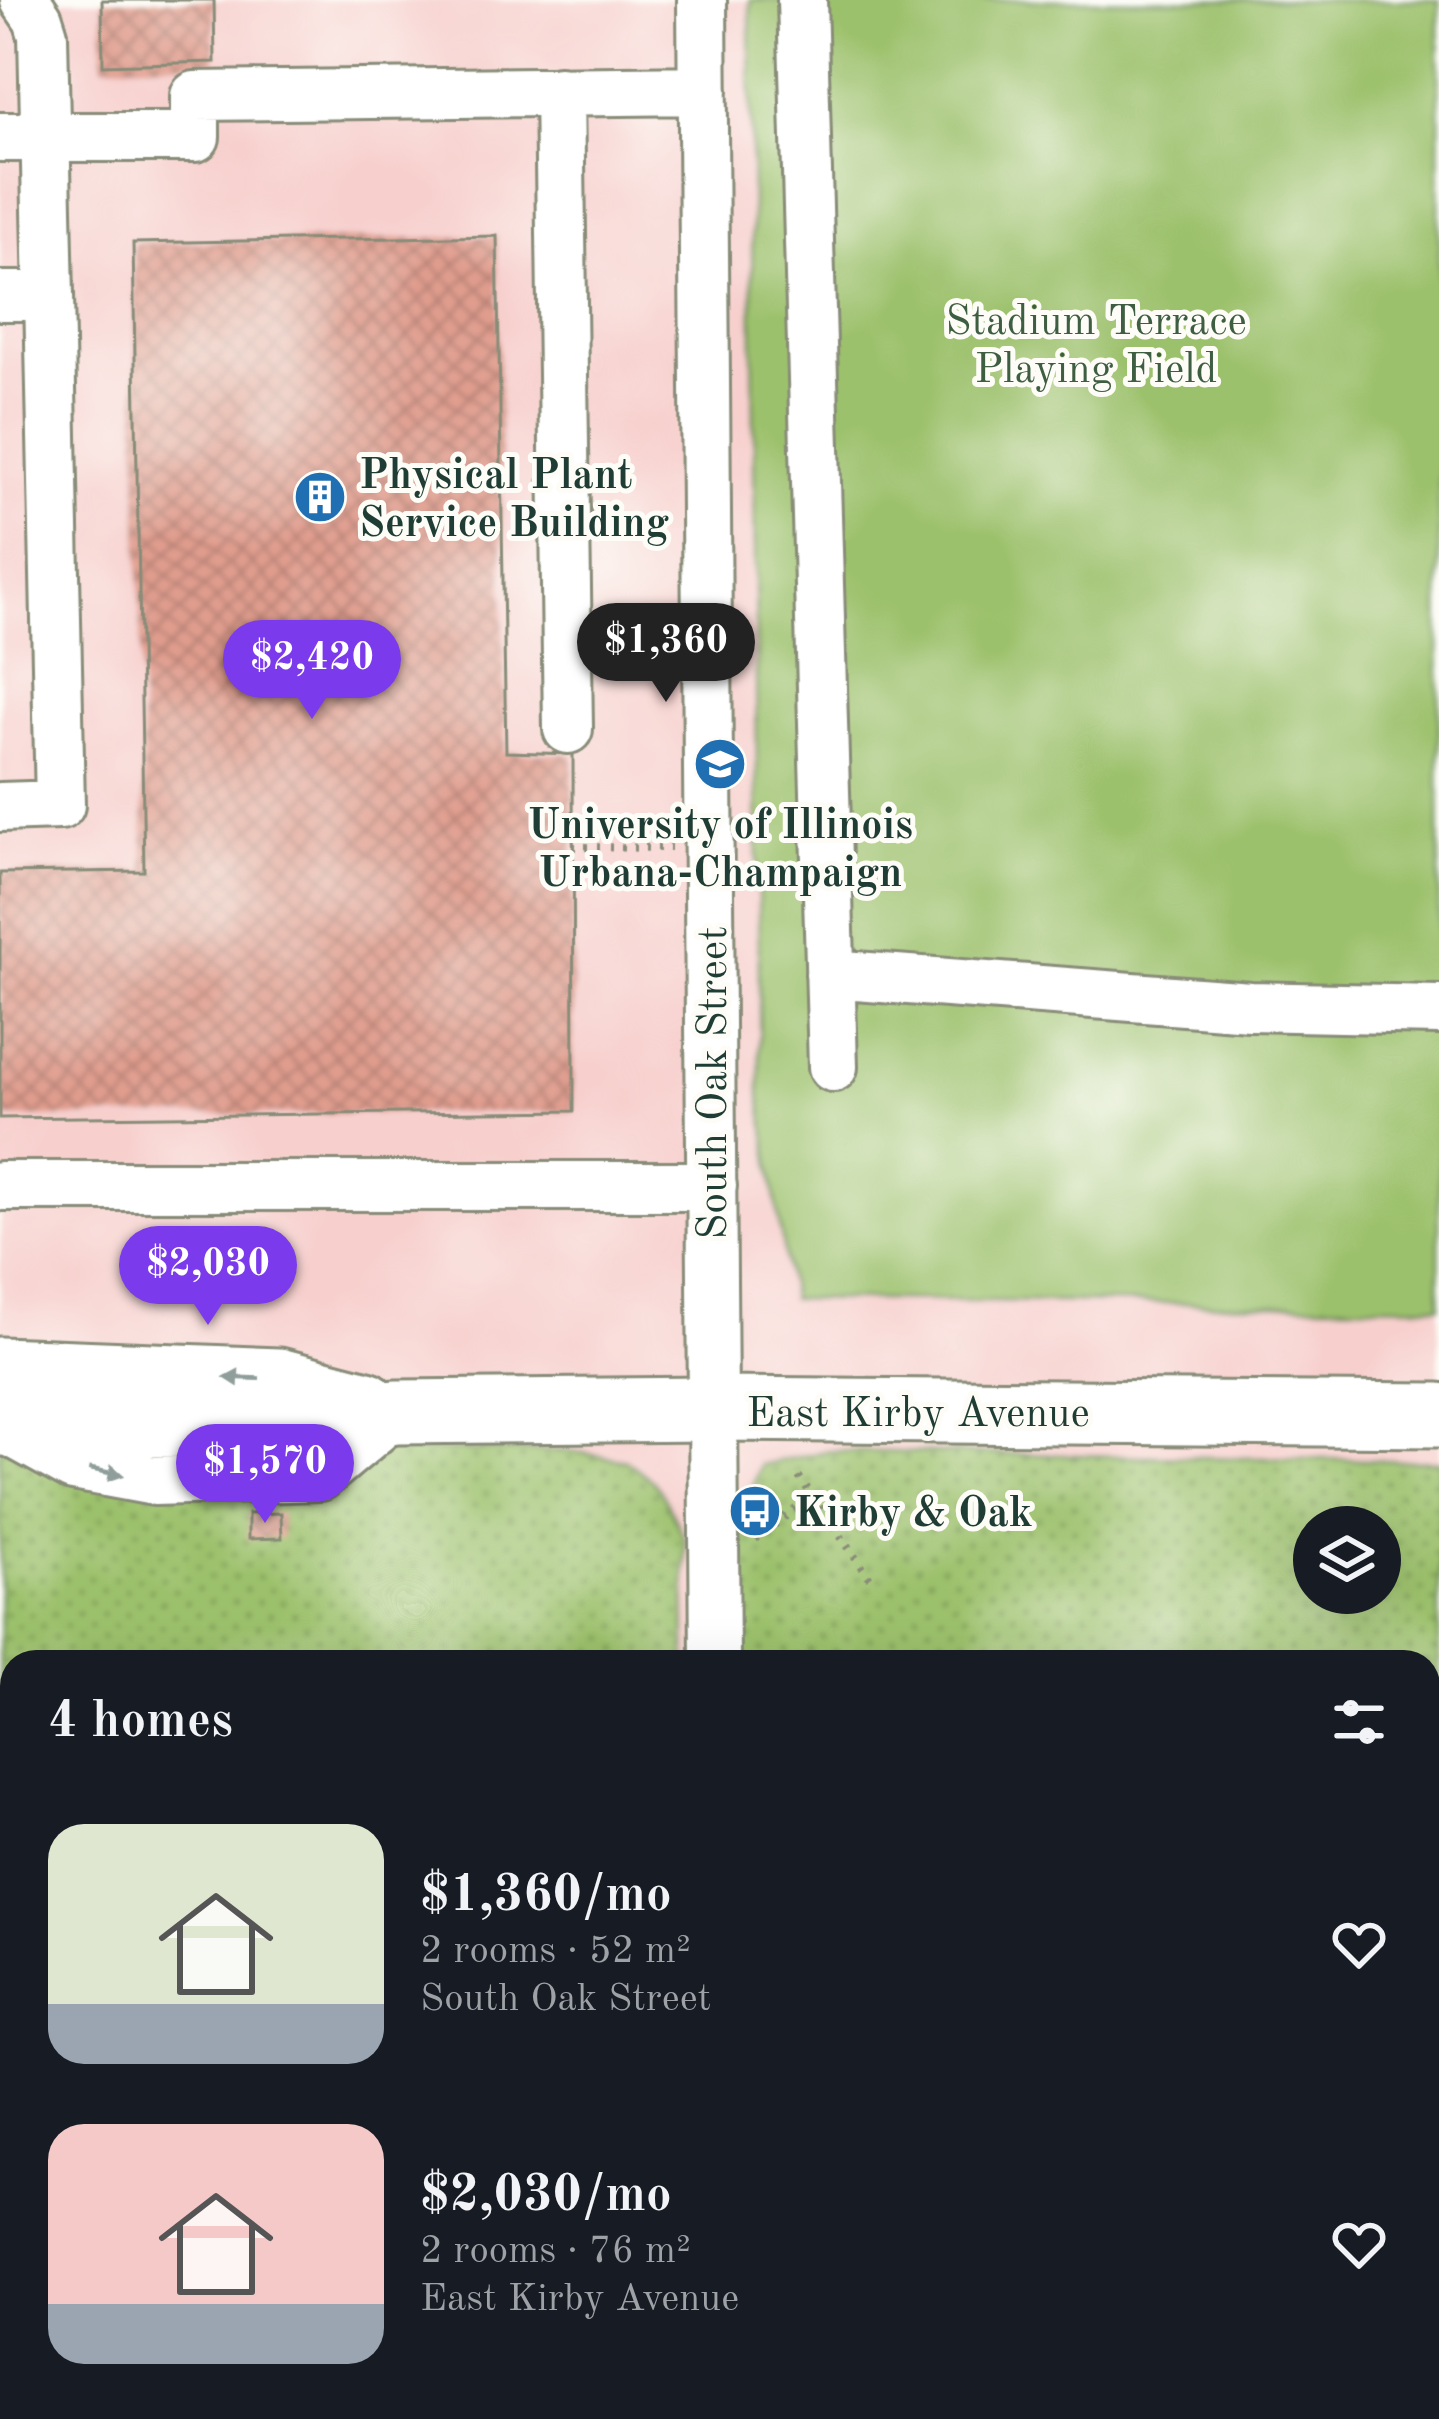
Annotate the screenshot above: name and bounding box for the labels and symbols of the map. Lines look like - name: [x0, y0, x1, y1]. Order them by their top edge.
- park label: Stadium Terrace Playing Field: [945, 302, 1247, 392]
- place label: Physical Plant Service Building: [359, 456, 669, 546]
- building icon: Physical Plant Service Building: [292, 469, 348, 525]
- pin: $1,360: [568, 603, 764, 705]
- pin: $2,420: [214, 620, 410, 722]
- school or university icon: University of Illinois Urbana-Champaign: [692, 736, 748, 792]
- place label: University of Illinois Urbana-Champaign: [527, 806, 913, 896]
- street label: South Oak Street: [694, 926, 736, 1240]
- pin: $2,030: [110, 1226, 306, 1328]
- one-way arrow: [222, 1369, 260, 1388]
- street label: East Kirby Avenue: [746, 1394, 1090, 1436]
- pin: $1,570: [167, 1424, 363, 1526]
- one-way arrow: [88, 1463, 126, 1482]
- bus stop icon: Kirby & Oak: [727, 1483, 783, 1539]
- place label: Kirby & Oak: [794, 1494, 1032, 1536]

